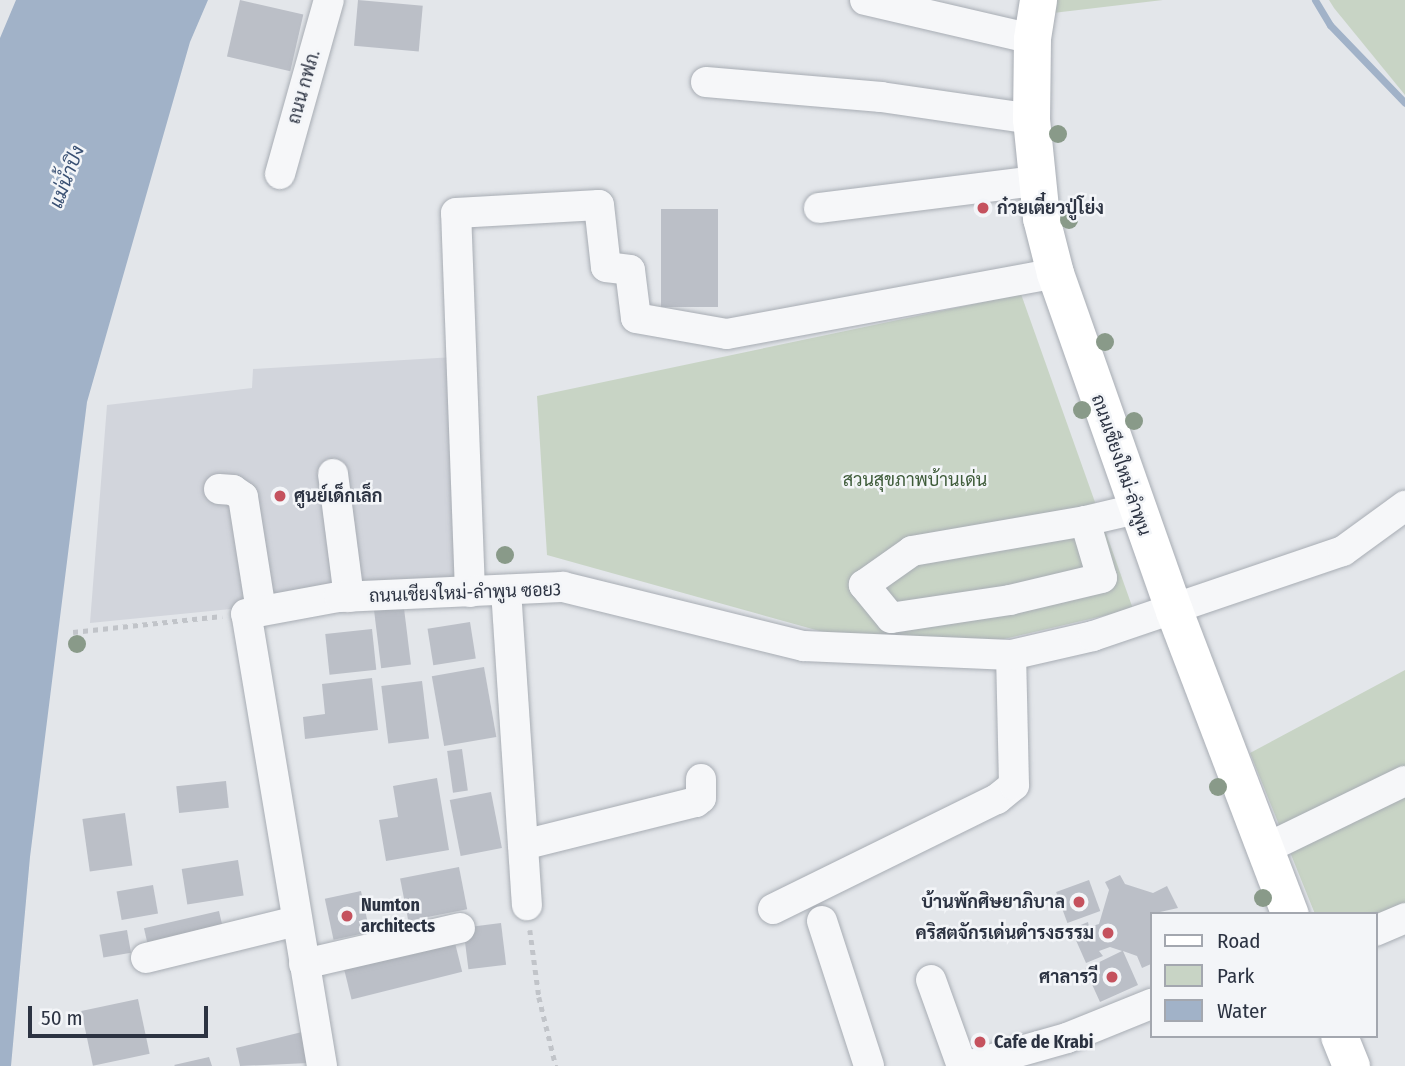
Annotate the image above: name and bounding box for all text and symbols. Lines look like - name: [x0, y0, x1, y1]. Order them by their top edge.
- street label: ถนน กฟภ.: [283, 48, 325, 126]
- water label: แม่น้ำปิง: [45, 143, 89, 211]
- place label: ก๋วยเตี๋ยวปู่โย่ง: [997, 197, 1104, 219]
- marker: ก๋วยเตี๋ยวปู่โย่ง: [975, 200, 991, 216]
- street label: ถนนเชียงใหม่-ลำพูน: [1087, 392, 1155, 538]
- park label: สวนสุขภาพบ้านเด่น: [843, 469, 987, 491]
- place label: ศูนย์เด็กเล็ก: [294, 485, 383, 507]
- marker: ศูนย์เด็กเล็ก: [272, 488, 288, 504]
- street label: ถนนเชียงใหม่-ลำพูน ซอย3: [369, 579, 561, 607]
- place label: บ้านพักศิษยาภิบาล: [921, 891, 1065, 913]
- marker: บ้านพักศิษยาภิบาล: [1071, 894, 1087, 910]
- place label: Numton architects: [361, 895, 435, 937]
- marker: Numton architects: [339, 908, 355, 924]
- legend: [1150, 912, 1377, 1038]
- place label: คริสตจักรเด่นดำรงธรรม: [915, 922, 1094, 944]
- marker: คริสตจักรเด่นดำรงธรรม: [1100, 925, 1116, 941]
- text: Road: [1217, 928, 1261, 954]
- text: Park: [1217, 963, 1254, 989]
- place label: ศาลารวี: [1039, 966, 1098, 988]
- marker: ศาลารวี: [1104, 969, 1120, 985]
- scale bar: [32, 992, 212, 1036]
- text: Water: [1217, 998, 1267, 1024]
- text: 50 m: [41, 1005, 83, 1031]
- place label: Cafe de Krabi: [994, 1031, 1093, 1053]
- marker: Cafe de Krabi: [972, 1034, 988, 1050]

